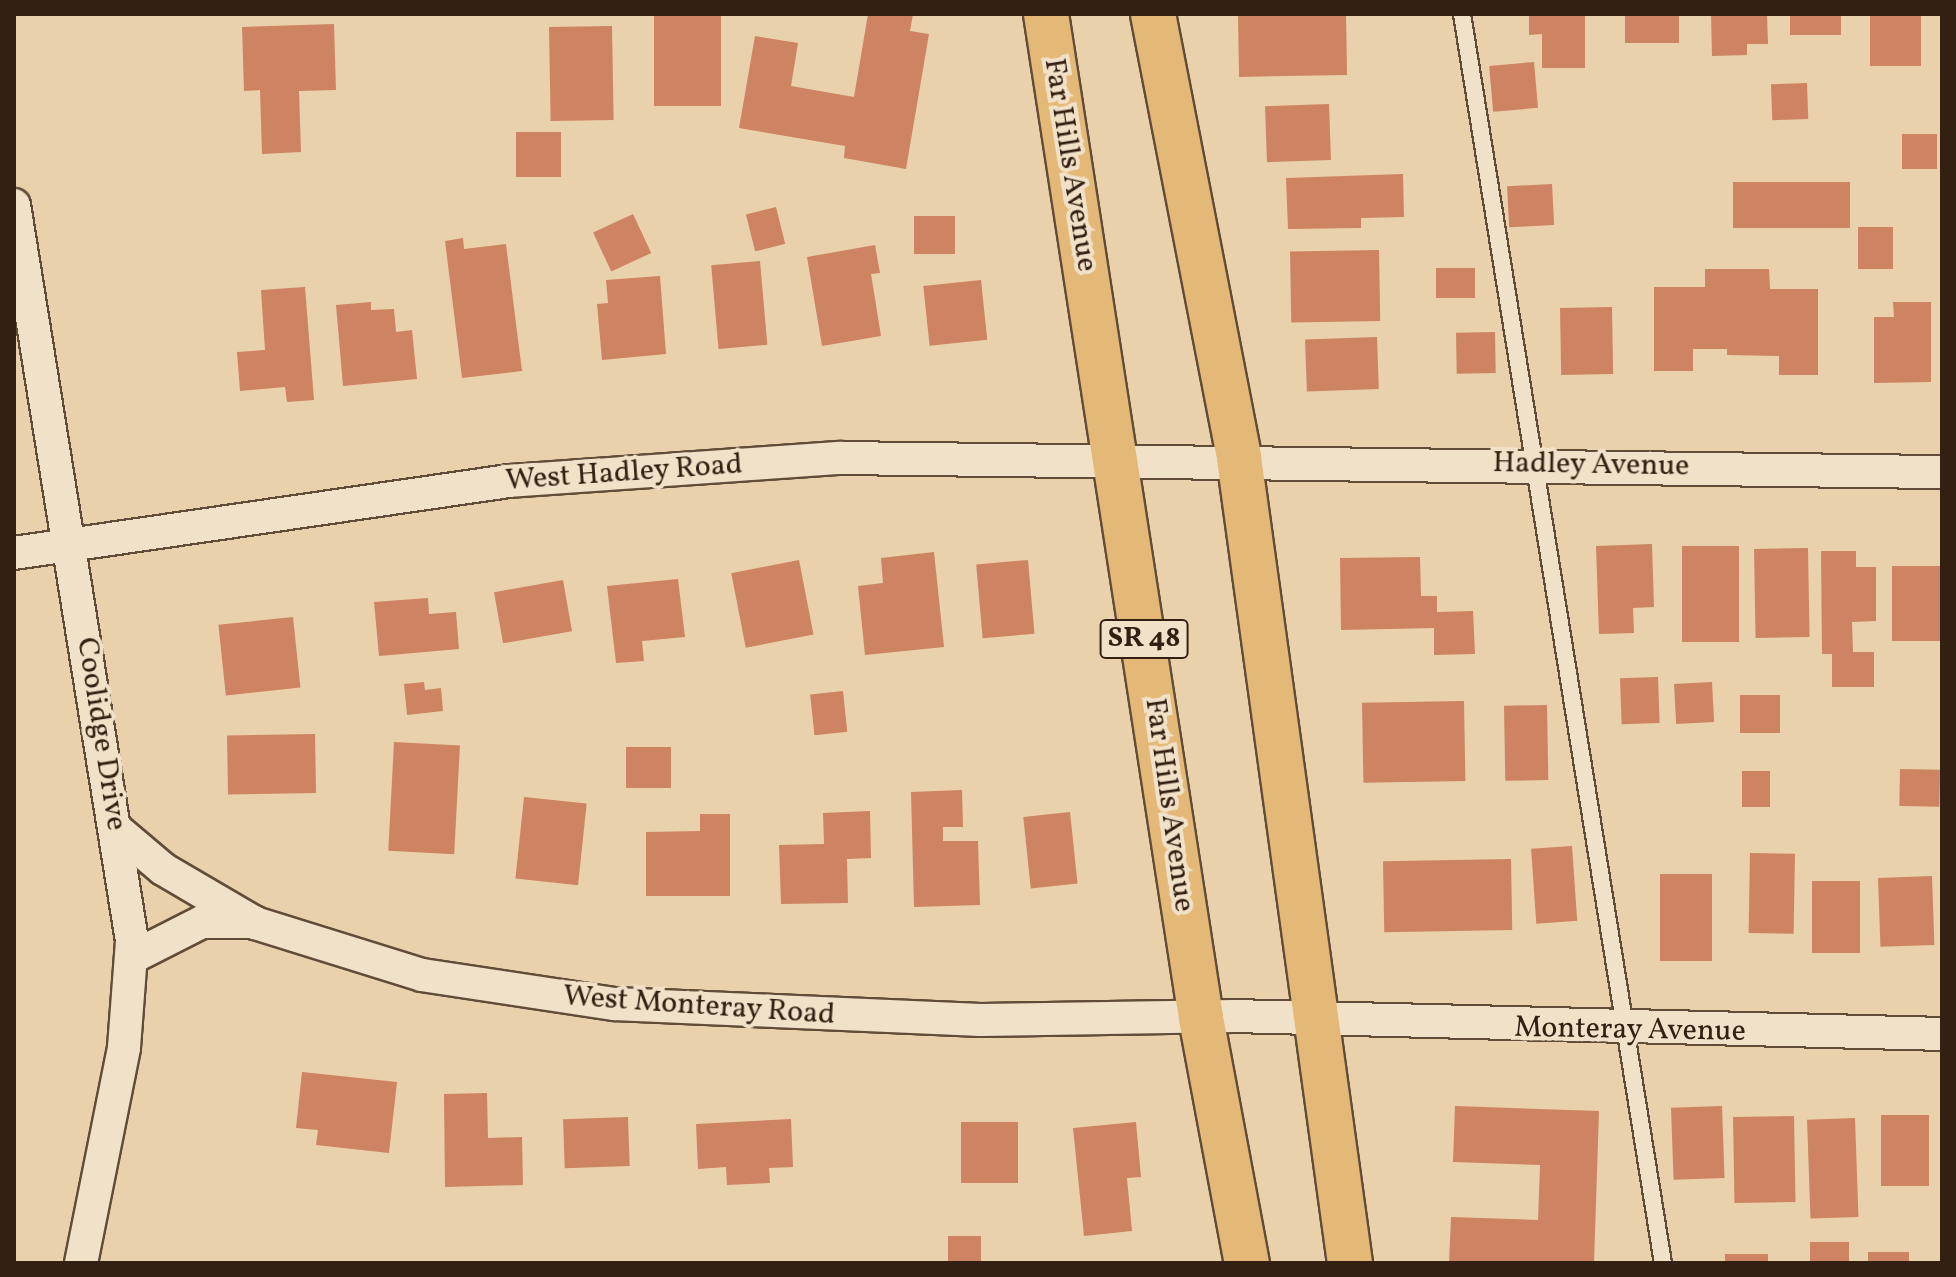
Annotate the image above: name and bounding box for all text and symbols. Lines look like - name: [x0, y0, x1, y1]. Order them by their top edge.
- street label: Far Hills Avenue: [1035, 56, 1105, 274]
- street label: Hadley Avenue: [1492, 445, 1690, 485]
- street label: West Hadley Road: [504, 447, 744, 499]
- road number: SR 48: [1098, 615, 1190, 663]
- street label: Coolidge Drive: [68, 635, 134, 833]
- street label: Far Hills Avenue: [1136, 696, 1202, 914]
- street label: West Monteray Road: [561, 979, 837, 1033]
- street label: Monteray Avenue: [1513, 1010, 1747, 1050]

